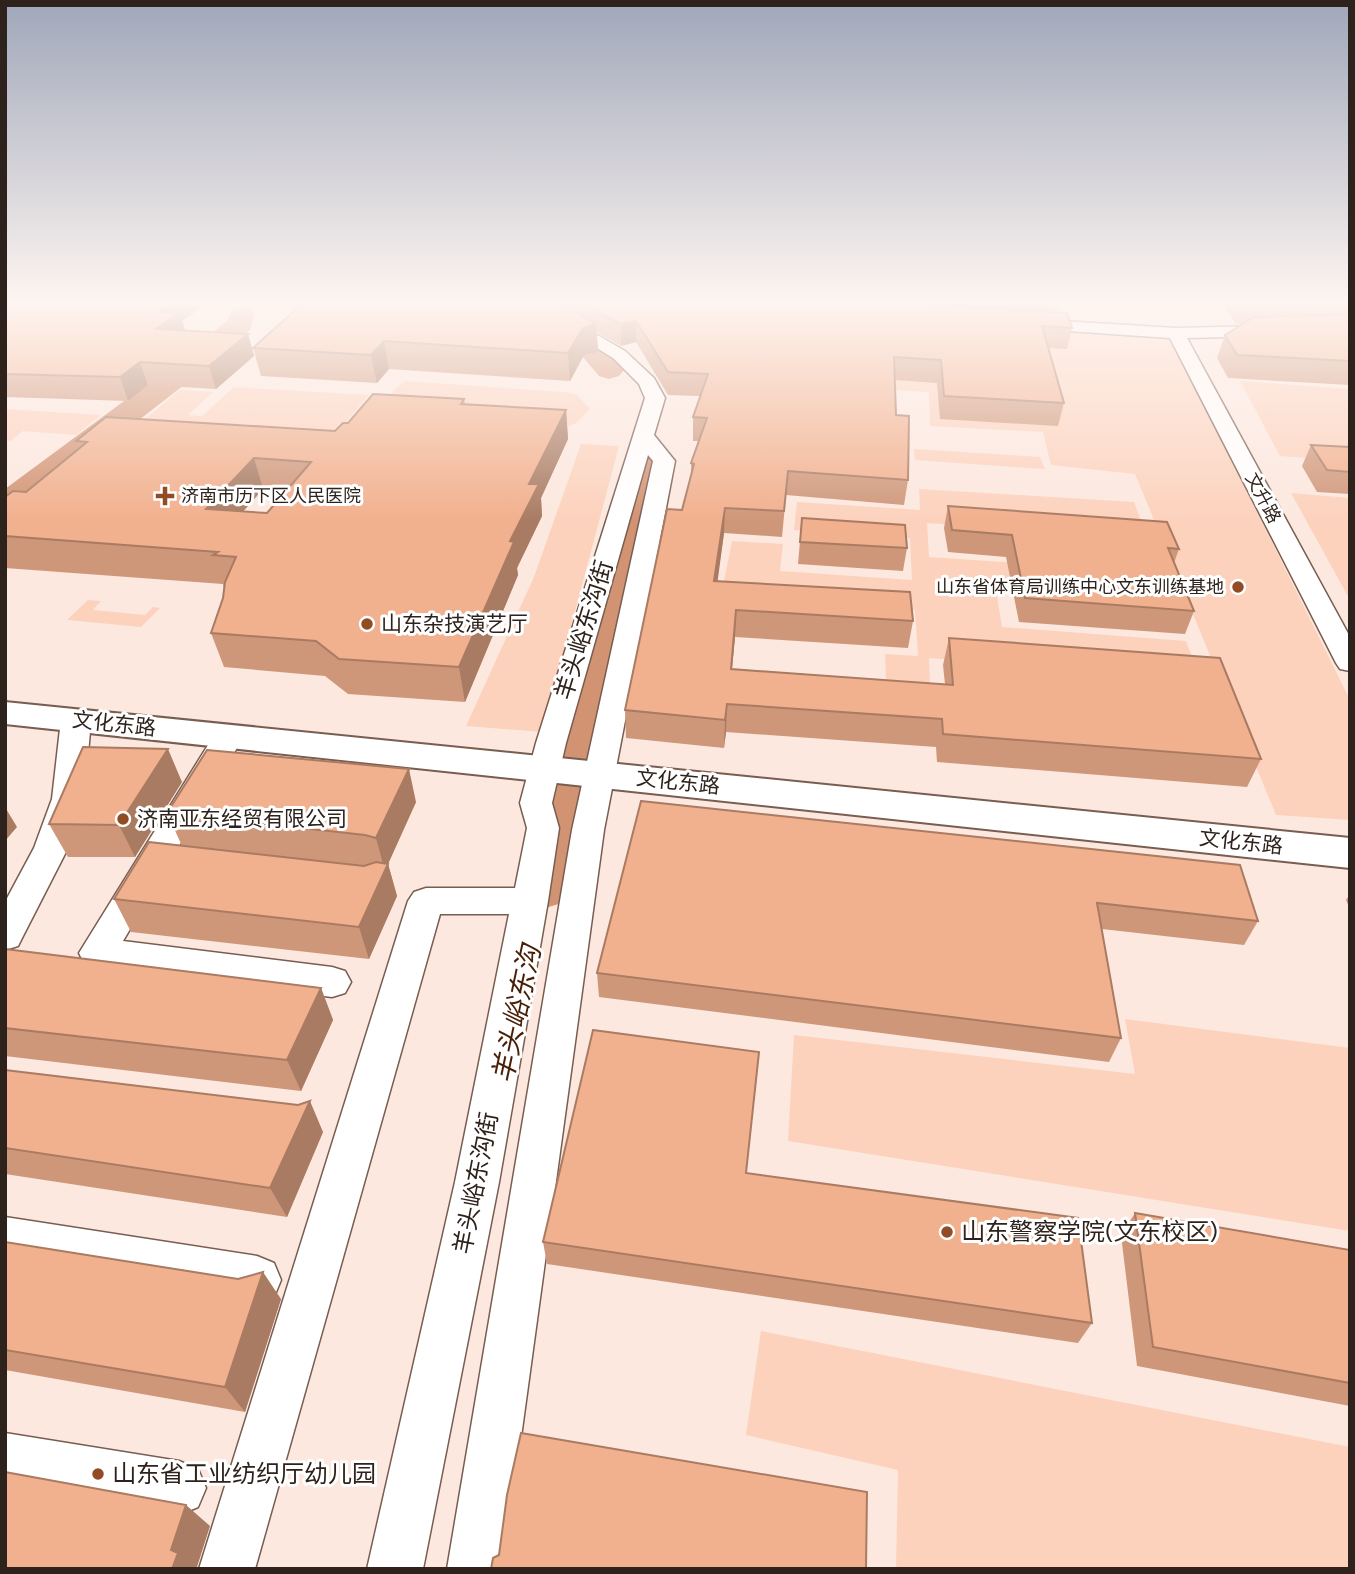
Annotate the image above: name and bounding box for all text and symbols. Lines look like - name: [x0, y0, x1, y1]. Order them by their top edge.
- street label: 文升路: [1241, 469, 1285, 527]
- place label: 济南市历下区人民医院: [181, 485, 361, 507]
- marker: 济南市历下区人民医院: [155, 486, 175, 506]
- street label: 羊头峪东沟街: [549, 557, 618, 703]
- place label: 山东省体育局训练中心文东训练基地: [936, 576, 1224, 598]
- marker: 山东省体育局训练中心文东训练基地: [1230, 579, 1246, 595]
- place label: 山东杂技演艺厅: [381, 611, 528, 636]
- marker: 山东杂技演艺厅: [359, 616, 375, 632]
- street label: 文化东路: [71, 707, 157, 740]
- street label: 文化东路: [635, 765, 721, 798]
- place label: 济南亚东经贸有限公司: [137, 806, 347, 831]
- marker: 济南亚东经贸有限公司: [115, 811, 131, 827]
- street label: 文化东路: [1198, 825, 1284, 858]
- water label: 羊头峪东沟: [485, 939, 548, 1086]
- street label: 羊头峪东沟街: [448, 1109, 503, 1256]
- place label: 山东警察学院(文东校区): [961, 1217, 1218, 1246]
- marker: 山东警察学院(文东校区): [939, 1224, 955, 1240]
- place label: 山东省工业纺织厅幼儿园: [112, 1459, 376, 1488]
- marker: 山东省工业纺织厅幼儿园: [90, 1466, 106, 1482]

